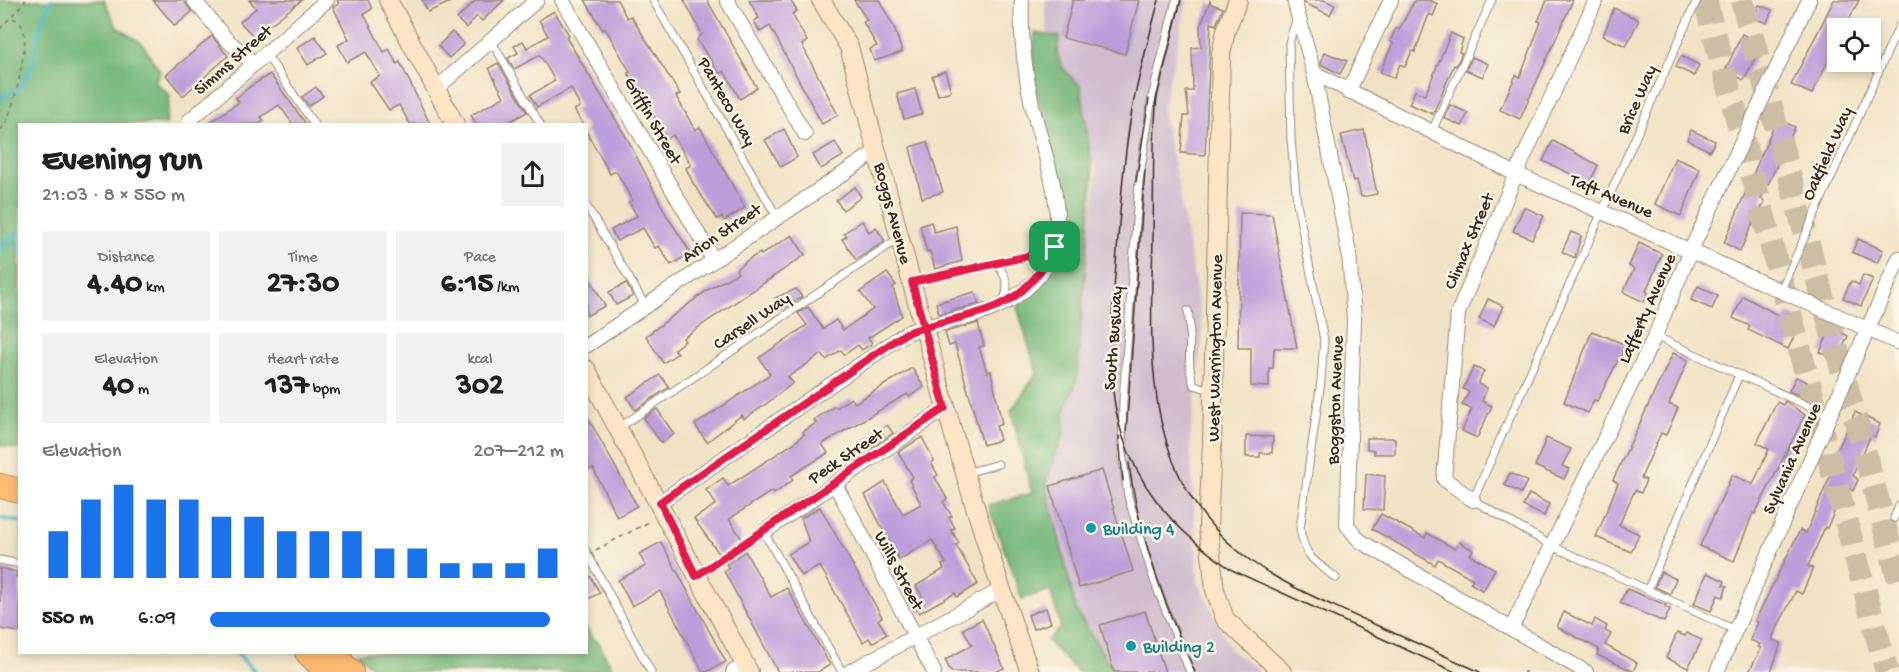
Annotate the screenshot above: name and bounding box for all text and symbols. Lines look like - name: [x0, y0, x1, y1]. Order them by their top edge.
- map controls: [1827, 18, 1881, 72]
- button: locate: [1827, 18, 1881, 72]
- street label: Simms Street: [190, 20, 278, 101]
- street label: Panteco Way: [691, 53, 760, 150]
- street label: Brice Way: [1613, 62, 1663, 139]
- street label: Griffin Street: [618, 74, 686, 170]
- street label: Oakfield Way: [1798, 104, 1858, 204]
- text: Evening run: [42, 143, 202, 181]
- button: share: [501, 143, 564, 206]
- street label: Boggs Avenue: [868, 160, 915, 267]
- street label: Taft Avenue: [1565, 170, 1656, 224]
- text: 21:03 · 8 × 550 m: [42, 185, 185, 208]
- street label: Climax Street: [1441, 189, 1501, 293]
- street label: Arion Street: [679, 199, 767, 268]
- pin: [1029, 221, 1080, 272]
- icon: arrive: [1038, 230, 1071, 263]
- text: Distance: [98, 249, 154, 268]
- text: Time: [288, 249, 318, 268]
- text: Pace: [464, 249, 496, 268]
- street label: Lafferty Avenue: [1615, 250, 1682, 367]
- street label: West Warrington Avenue: [1204, 254, 1229, 442]
- text: 4.40: [87, 268, 142, 303]
- text: 27:30: [267, 268, 339, 303]
- text: 6:15: [441, 268, 493, 303]
- text: km: [142, 279, 165, 298]
- text: /km: [493, 279, 519, 298]
- street label: South Busway: [1100, 285, 1129, 391]
- street label: Carsell Way: [710, 289, 795, 355]
- street label: Boggston Avenue: [1324, 334, 1349, 466]
- text: Elevation: [94, 351, 158, 370]
- text: Heart rate: [267, 351, 339, 370]
- text: kcal: [468, 351, 492, 370]
- text: 40: [103, 370, 134, 405]
- text: 137: [266, 370, 309, 405]
- text: 302: [456, 370, 504, 405]
- text: m: [134, 381, 149, 400]
- text: bpm: [309, 381, 340, 400]
- street label: Sylvania Avenue: [1759, 399, 1828, 518]
- street label: Peck Street: [804, 424, 889, 490]
- text: Elevation: [42, 441, 122, 464]
- text: 207–212 m: [474, 441, 564, 464]
- place label: Building 4: [1102, 520, 1175, 541]
- marker: Building 4: [1084, 521, 1098, 535]
- street label: Wills Street: [868, 528, 928, 616]
- text: 550 m: [42, 608, 93, 631]
- text: 6:09: [138, 608, 176, 631]
- place label: Building 2: [1142, 638, 1215, 659]
- marker: Building 2: [1124, 639, 1138, 653]

